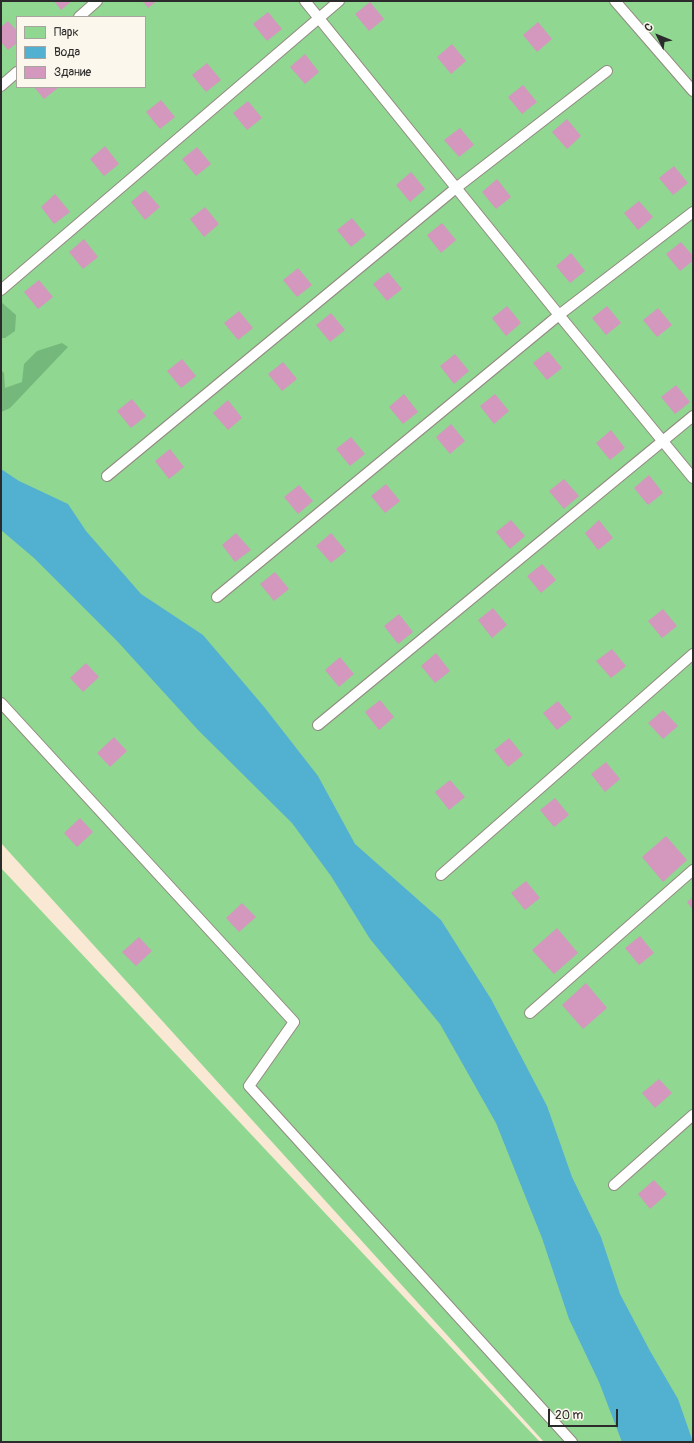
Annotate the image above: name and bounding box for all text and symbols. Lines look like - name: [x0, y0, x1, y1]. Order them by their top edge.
- legend: [16, 16, 146, 88]
- north arrow: [638, 16, 678, 56]
- text: С: [642, 21, 656, 34]
- text: Парк: [54, 25, 79, 40]
- text: Вода: [54, 45, 80, 60]
- text: Здание: [54, 65, 91, 80]
- scale bar: [550, 1401, 620, 1427]
- text: 20 m: [555, 1408, 583, 1423]

